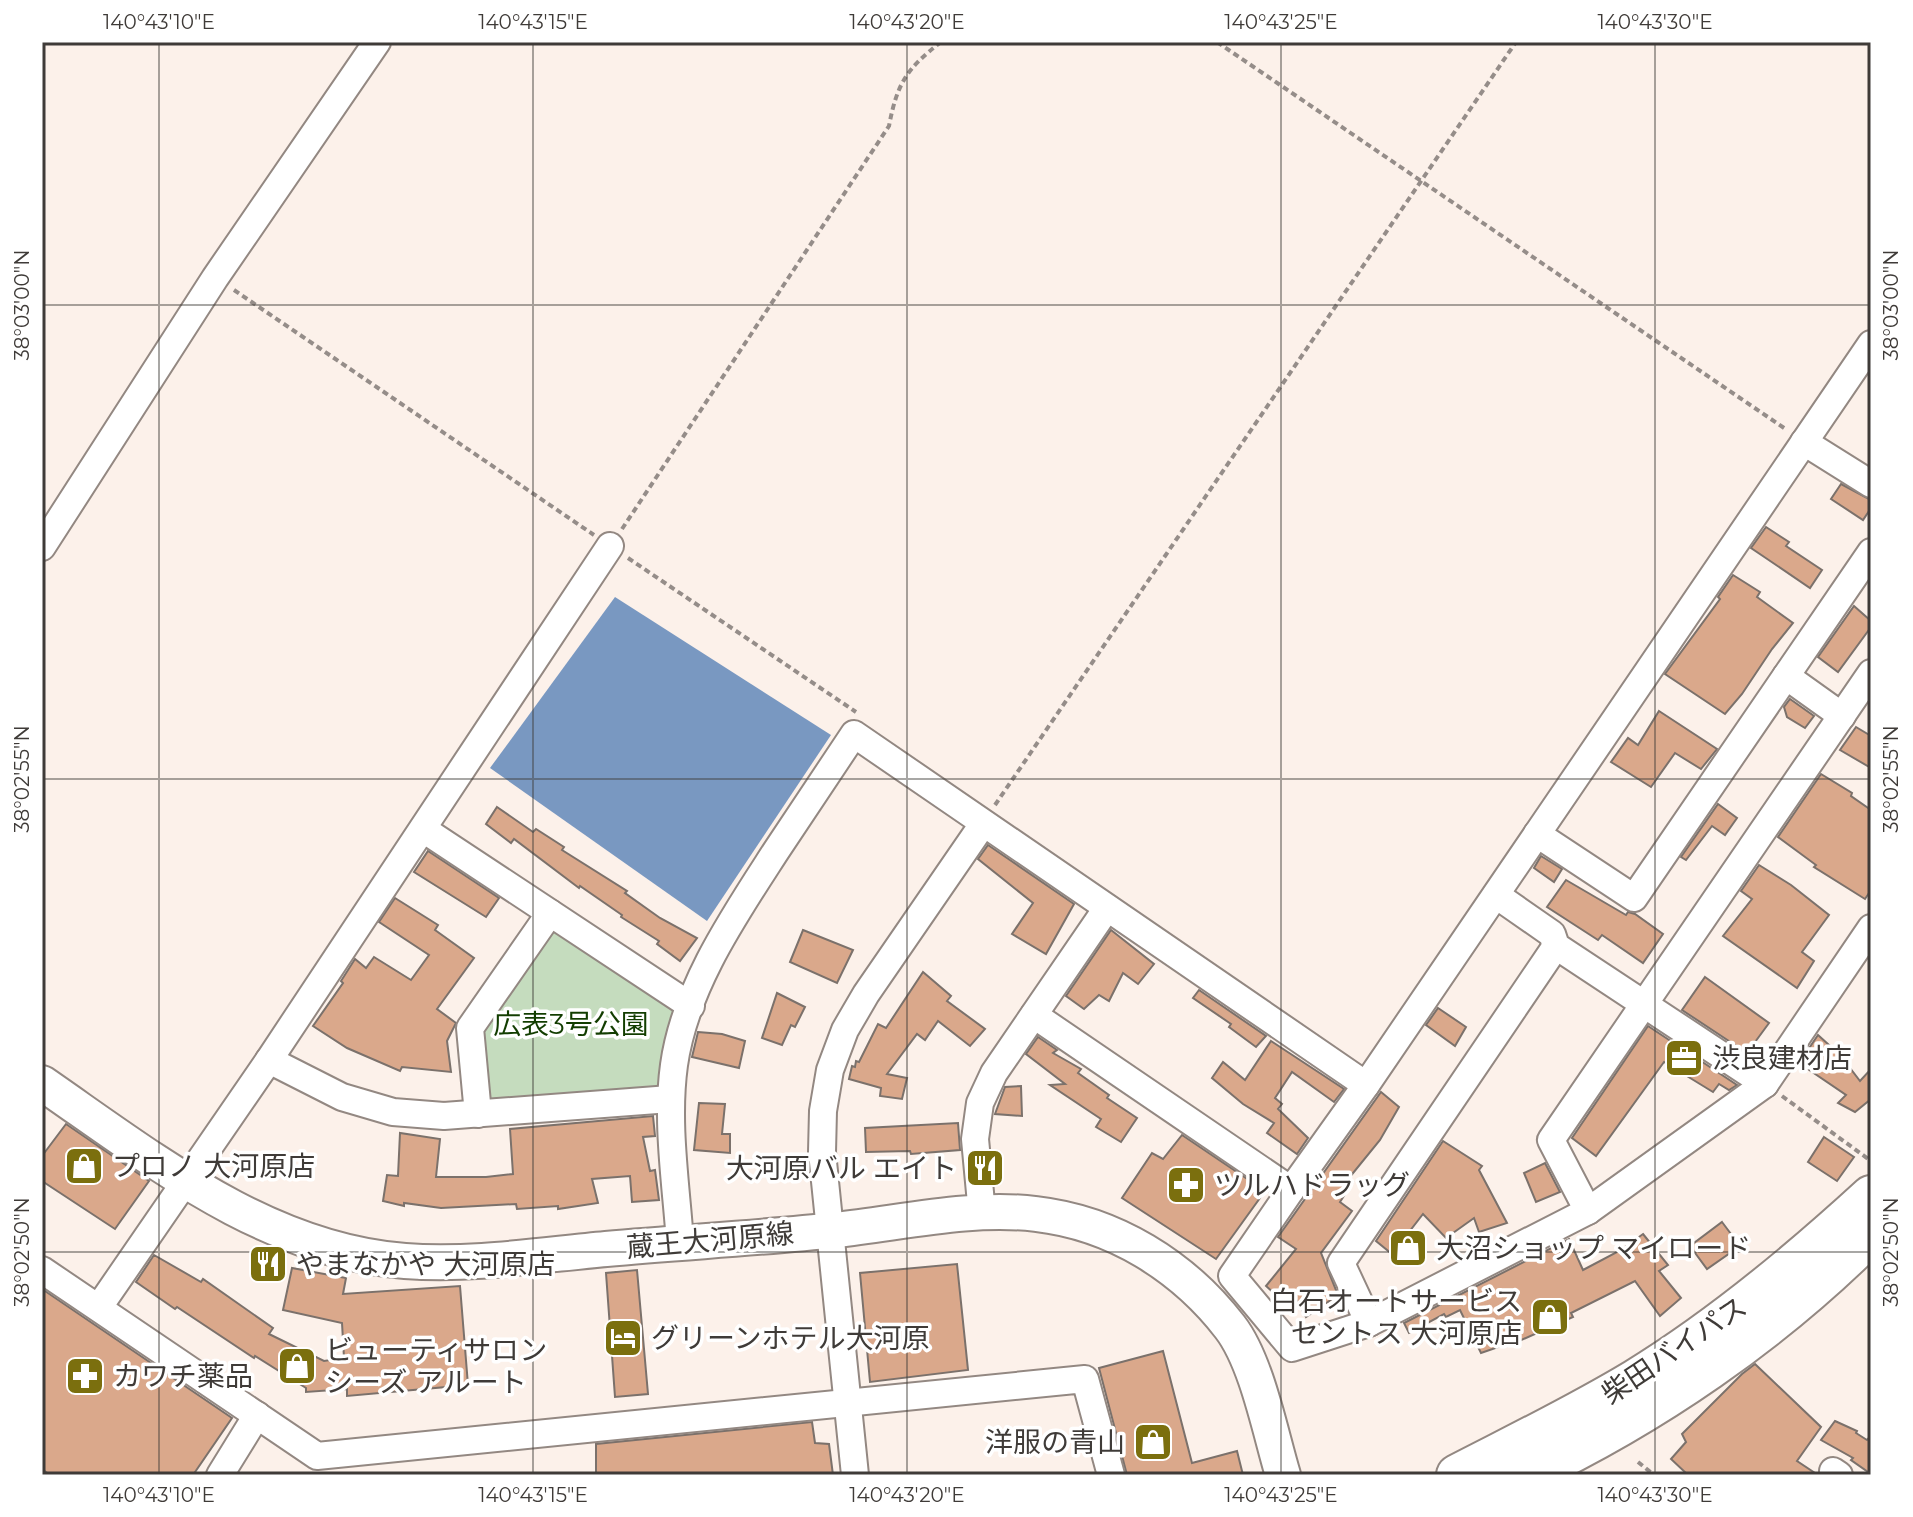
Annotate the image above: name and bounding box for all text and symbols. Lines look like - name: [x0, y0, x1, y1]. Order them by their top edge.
- text: 140°43'10"E: [103, 10, 215, 34]
- text: 140°43'15"E: [478, 10, 588, 34]
- text: 140°43'20"E: [849, 10, 965, 34]
- text: 140°43'25"E: [1224, 10, 1338, 34]
- text: 140°43'30"E: [1597, 10, 1713, 34]
- text: 38°03'00"N: [10, 249, 34, 361]
- text: 38°03'00"N: [1879, 249, 1903, 361]
- text: 38°02'55"N: [10, 725, 34, 833]
- text: 38°02'55"N: [1879, 725, 1903, 833]
- park label: 広表3号公園: [493, 1007, 649, 1041]
- office icon: 渋良建材店: [1663, 1037, 1705, 1079]
- place label: 渋良建材店: [1712, 1041, 1852, 1075]
- shop icon: プロノ 大河原店: [63, 1145, 105, 1187]
- restaurant icon: 大河原バル エイト: [964, 1147, 1006, 1189]
- place label: プロノ 大河原店: [112, 1149, 315, 1183]
- place label: 大河原バル エイト: [726, 1151, 957, 1185]
- pharmacy icon: ツルハドラッグ: [1165, 1164, 1207, 1206]
- place label: ツルハドラッグ: [1214, 1168, 1410, 1202]
- text: 38°02'50"N: [10, 1197, 34, 1307]
- text: 38°02'50"N: [1879, 1197, 1903, 1307]
- street label: 蔵王大河原線: [625, 1216, 795, 1264]
- shop icon: 大沼ショップ マイロード: [1387, 1227, 1429, 1269]
- place label: 大沼ショップ マイロード: [1436, 1231, 1751, 1265]
- restaurant icon: やまなかや 大河原店: [247, 1243, 289, 1285]
- place label: やまなかや 大河原店: [296, 1247, 555, 1281]
- place label: 白石オートサービス セントス 大河原店: [1270, 1284, 1522, 1350]
- street label: 柴田バイパス: [1595, 1289, 1753, 1411]
- shop icon: 白石オートサービス セントス 大河原店: [1529, 1296, 1571, 1338]
- hotel icon: グリーンホテル大河原: [602, 1317, 644, 1359]
- place label: グリーンホテル大河原: [651, 1321, 930, 1355]
- place label: ビューティサロン シーズ アルート: [325, 1333, 547, 1399]
- shop icon: ビューティサロン シーズ アルート: [276, 1345, 318, 1387]
- pharmacy icon: カワチ薬品: [64, 1355, 106, 1397]
- place label: カワチ薬品: [113, 1359, 253, 1393]
- shop icon: 洋服の青山: [1132, 1421, 1174, 1463]
- place label: 洋服の青山: [985, 1425, 1125, 1459]
- text: 140°43'10"E: [103, 1483, 215, 1507]
- text: 140°43'15"E: [478, 1483, 588, 1507]
- text: 140°43'20"E: [849, 1483, 965, 1507]
- text: 140°43'25"E: [1224, 1483, 1338, 1507]
- text: 140°43'30"E: [1597, 1483, 1713, 1507]

